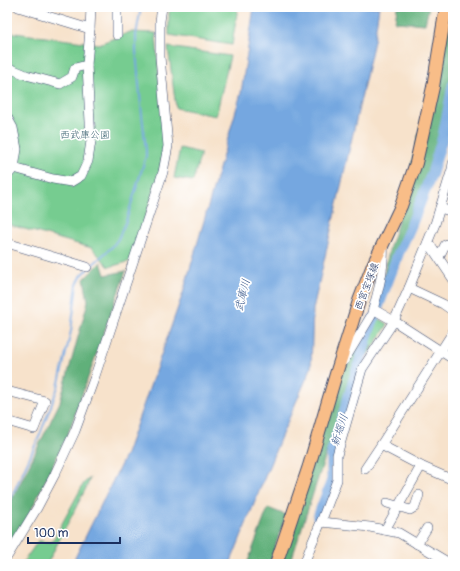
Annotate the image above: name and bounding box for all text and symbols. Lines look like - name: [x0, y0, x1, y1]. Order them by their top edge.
- park label: 西武庫公園: [60, 129, 110, 141]
- street label: 西宮宝塚線: [352, 261, 381, 312]
- water label: 武庫川: [232, 278, 253, 313]
- water label: 新堀川: [328, 412, 351, 448]
- scale bar: [28, 519, 120, 545]
- text: 100 m: [34, 526, 69, 541]

